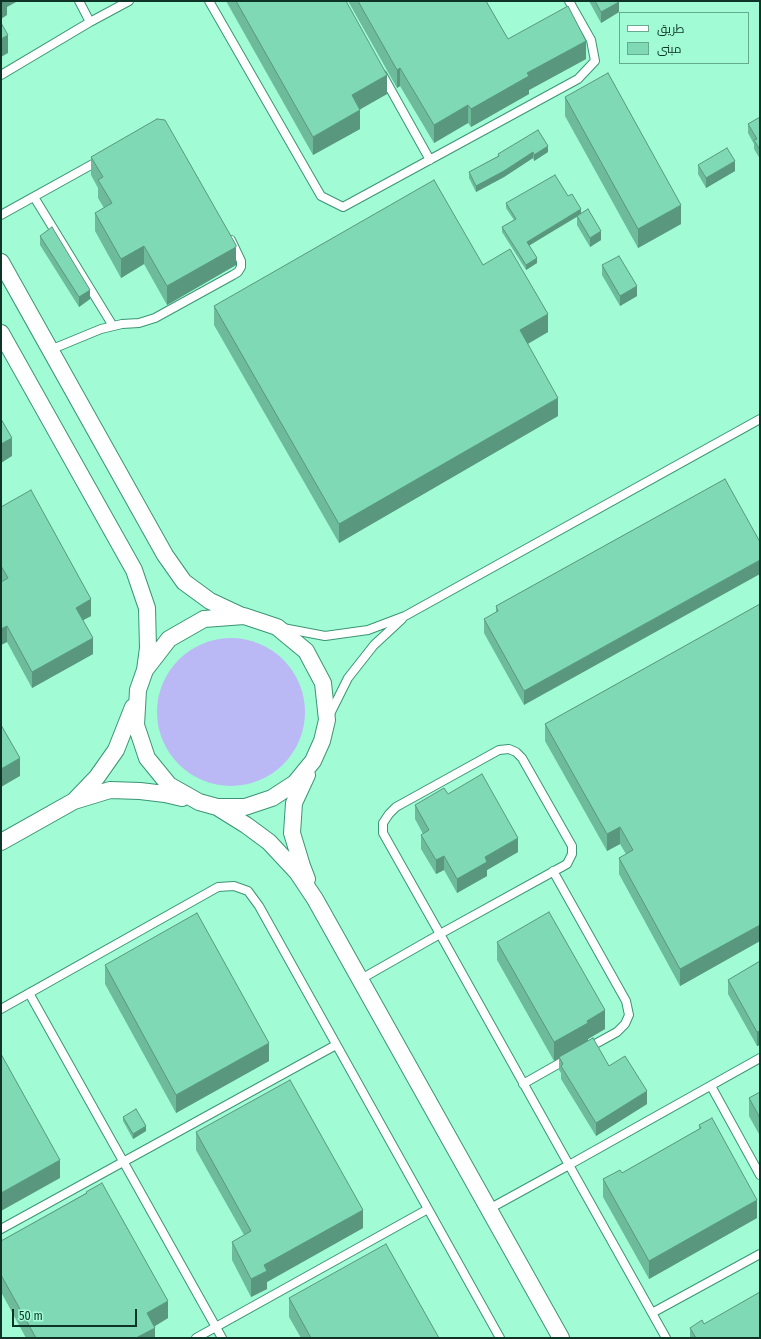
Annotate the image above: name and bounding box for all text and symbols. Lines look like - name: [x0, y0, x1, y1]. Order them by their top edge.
- legend: [619, 12, 749, 64]
- text: طريق: [657, 22, 684, 36]
- text: مبنى: [657, 42, 682, 56]
- scale bar: [14, 1301, 139, 1327]
- text: 50 m: [19, 1309, 43, 1323]

